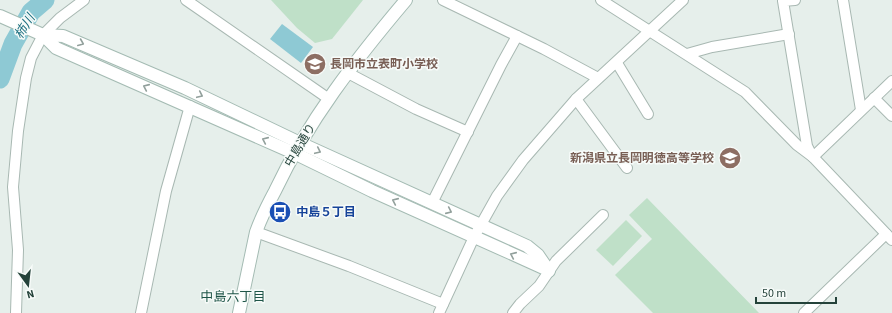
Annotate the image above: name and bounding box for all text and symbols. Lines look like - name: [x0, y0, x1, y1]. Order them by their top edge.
- water label: 柿川: [10, 9, 40, 42]
- one-way arrow: [77, 39, 84, 47]
- school or university icon: 長岡市立表町小学校: [302, 51, 328, 77]
- place label: 長岡市立表町小学校: [330, 56, 438, 73]
- one-way arrow: [142, 84, 150, 92]
- one-way arrow: [196, 90, 204, 98]
- street label: 中島通り: [281, 120, 320, 170]
- one-way arrow: [261, 137, 269, 145]
- school or university icon: 新潟県立長岡明徳高等学校: [717, 145, 743, 171]
- one-way arrow: [313, 146, 321, 154]
- place label: 新潟県立長岡明徳高等学校: [570, 150, 714, 167]
- one-way arrow: [392, 198, 399, 206]
- bus stop icon: 中島５丁目: [267, 199, 293, 225]
- place label: 中島５丁目: [296, 204, 356, 221]
- one-way arrow: [445, 206, 452, 214]
- one-way arrow: [510, 251, 517, 259]
- north arrow: [8, 265, 48, 305]
- scale bar: [756, 279, 836, 305]
- text: 50 m: [762, 285, 786, 302]
- text: N: [25, 286, 36, 302]
- district label: 中島六丁目: [200, 288, 266, 306]

